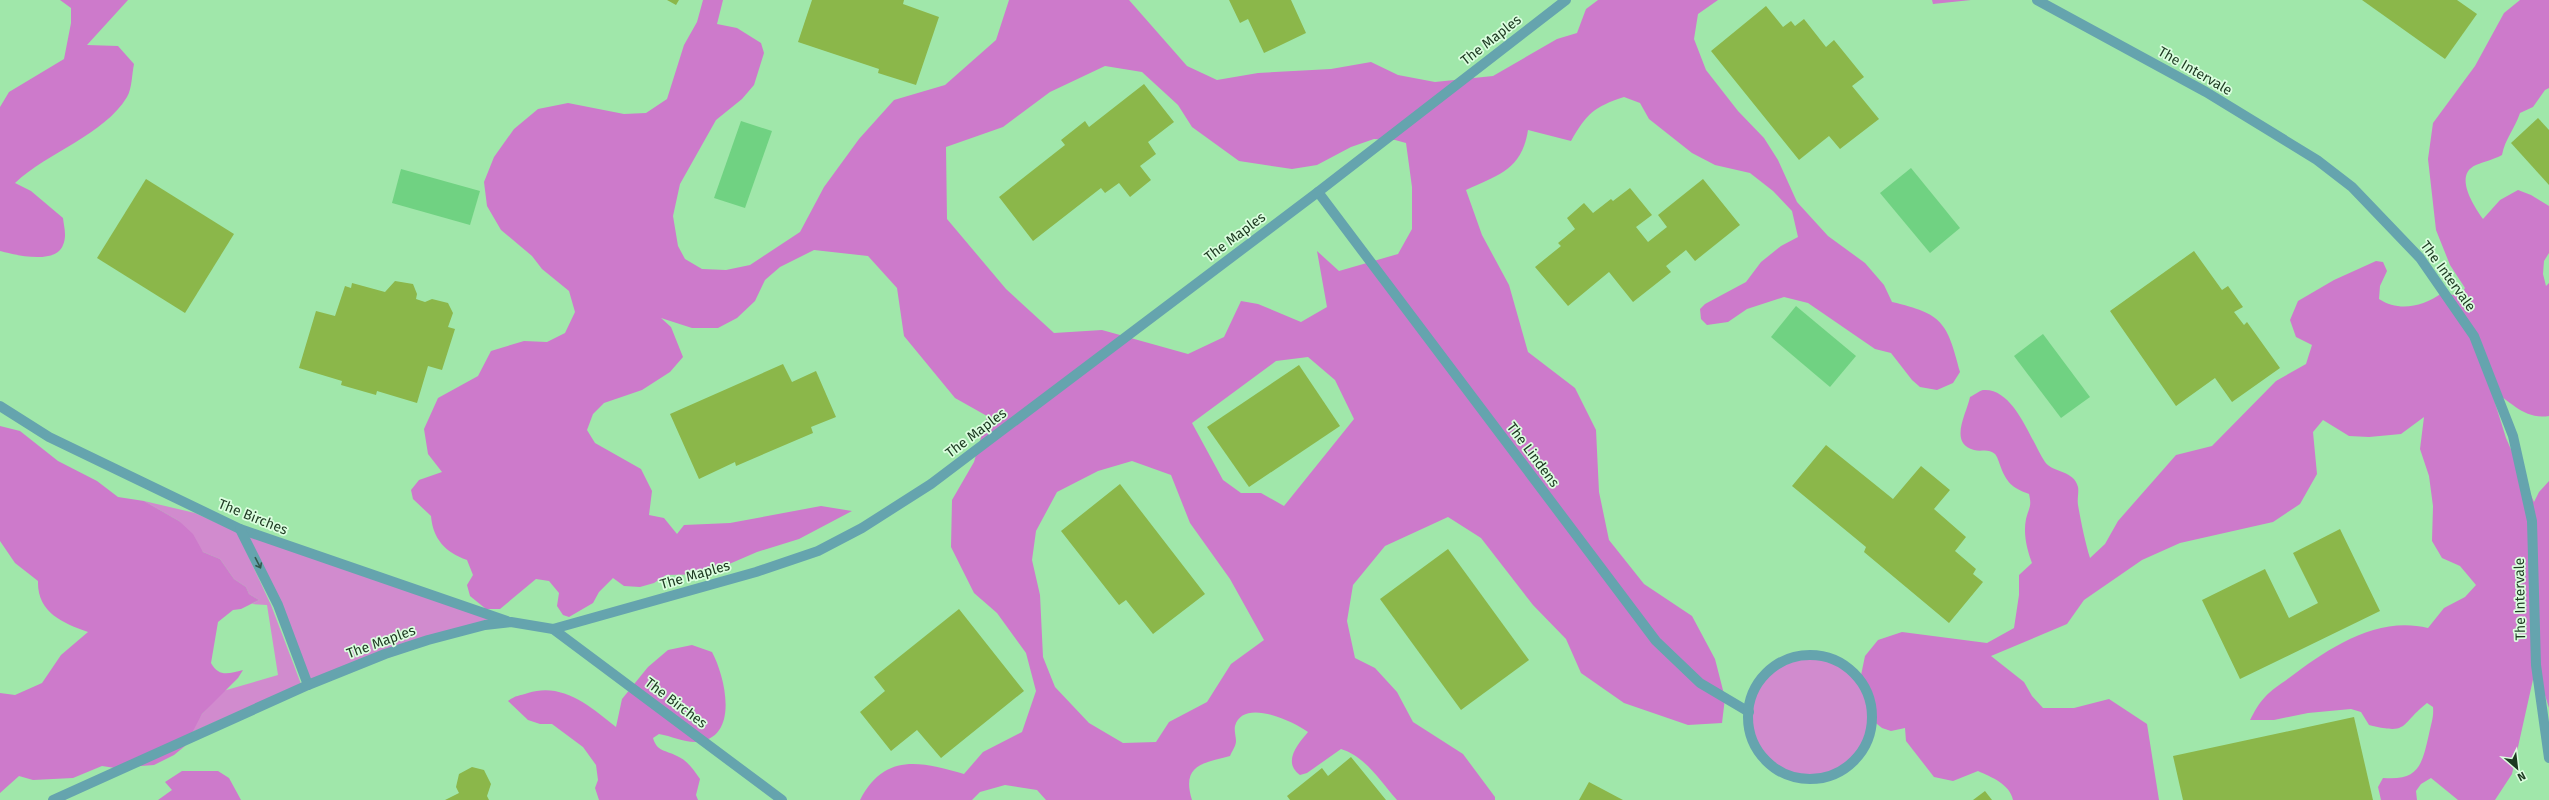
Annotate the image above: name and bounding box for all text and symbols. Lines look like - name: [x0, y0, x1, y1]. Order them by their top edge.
- street label: The Maples: [1457, 11, 1525, 69]
- street label: The Intervale: [2155, 43, 2235, 99]
- street label: The Maples: [1201, 208, 1269, 265]
- street label: The Intervale: [2417, 238, 2479, 314]
- street label: The Maples: [942, 404, 1010, 461]
- street label: The Lindens: [1503, 419, 1563, 491]
- street label: The Birches: [216, 495, 291, 539]
- one-way arrow: [255, 557, 262, 569]
- street label: The Maples: [658, 557, 732, 593]
- street label: The Intervale: [2511, 557, 2529, 641]
- street label: The Maples: [344, 622, 418, 662]
- street label: The Birches: [642, 674, 711, 732]
- north arrow: [2497, 748, 2537, 788]
- text: N: [2515, 769, 2528, 784]

